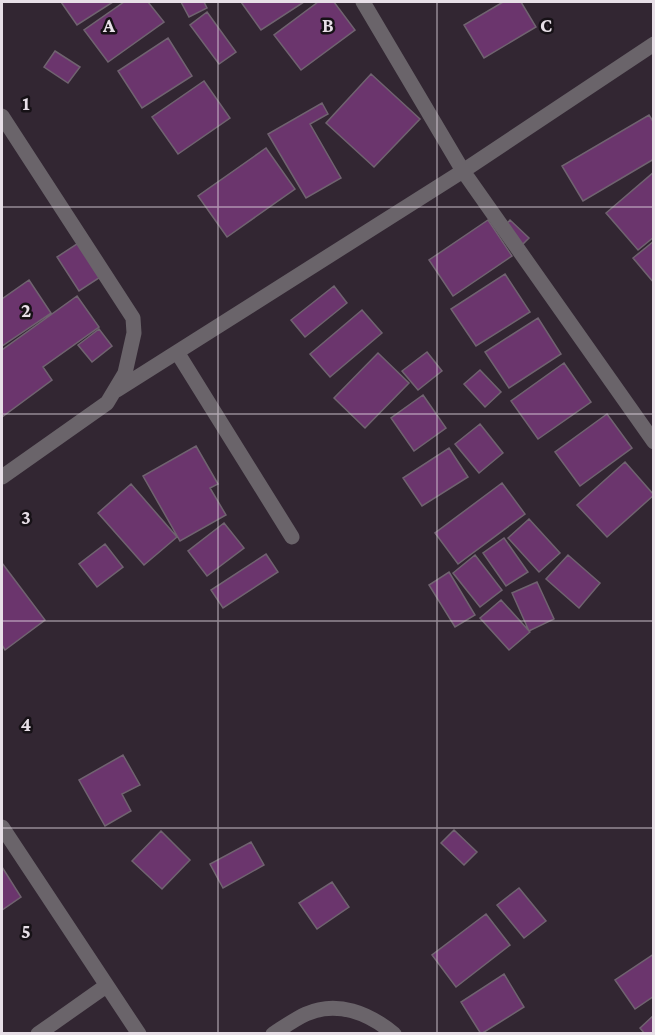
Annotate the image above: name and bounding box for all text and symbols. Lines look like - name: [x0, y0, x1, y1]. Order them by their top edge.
- text: A: [102, 14, 116, 36]
- text: B: [322, 14, 334, 36]
- text: C: [540, 14, 552, 36]
- text: 1: [22, 92, 30, 114]
- text: 2: [21, 299, 31, 321]
- text: 3: [21, 506, 31, 528]
- text: 4: [21, 713, 32, 735]
- text: 5: [21, 920, 31, 942]

